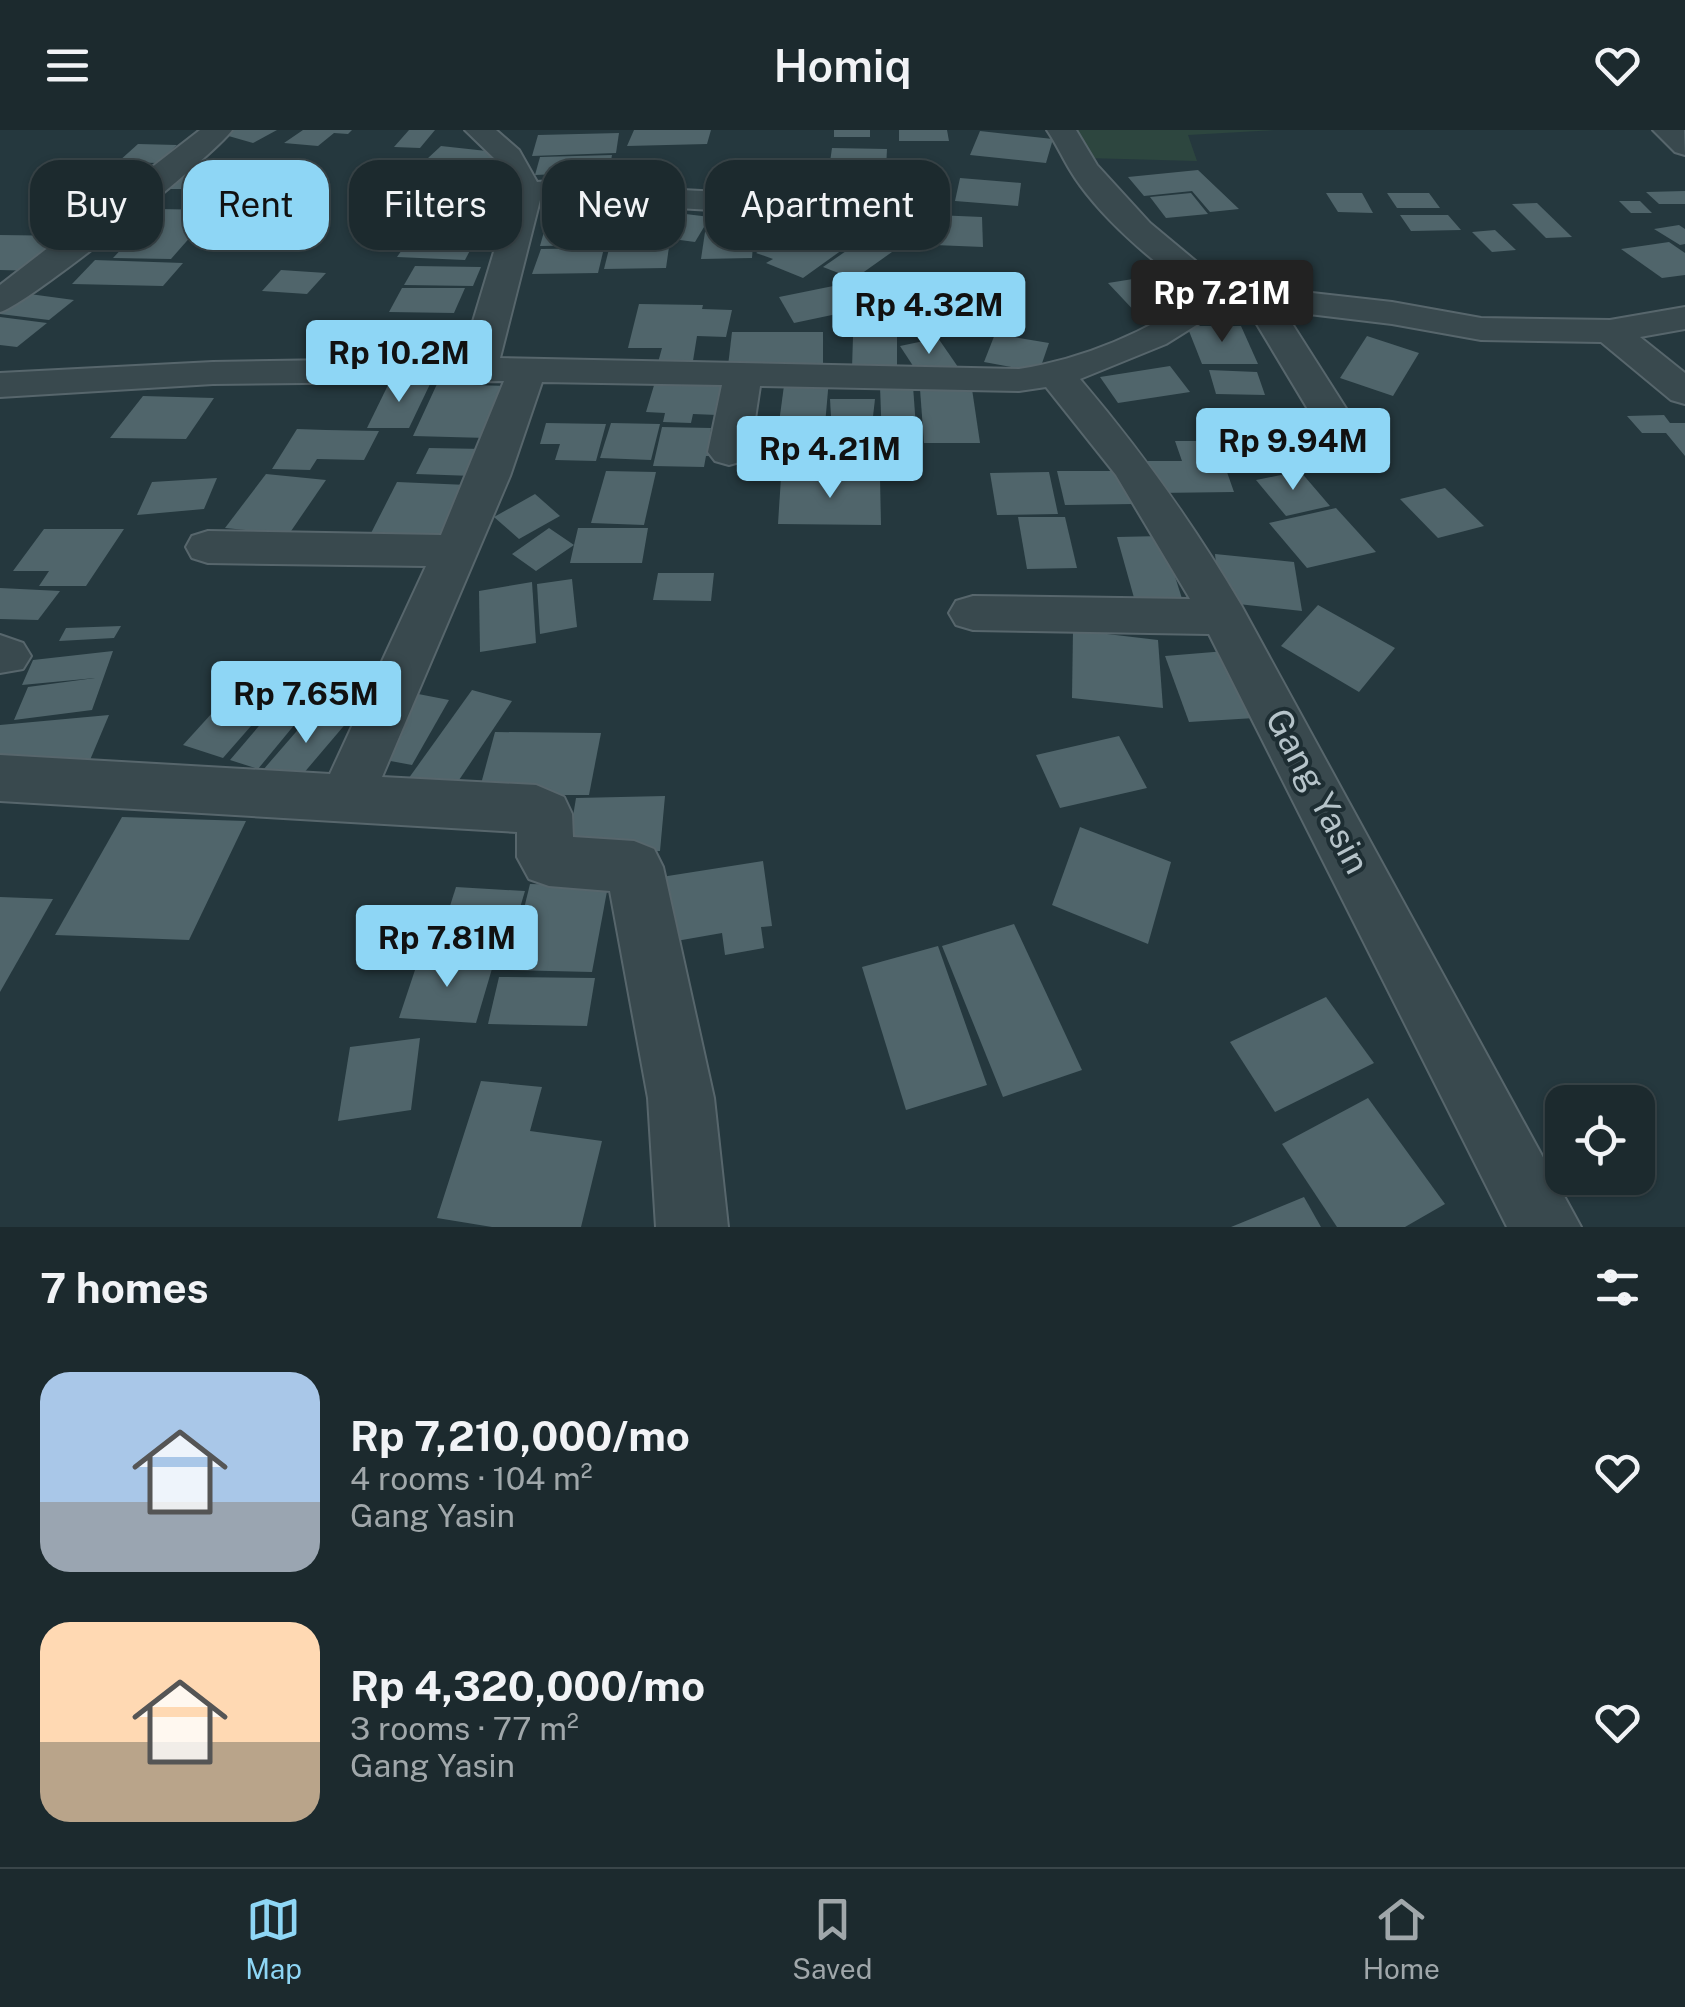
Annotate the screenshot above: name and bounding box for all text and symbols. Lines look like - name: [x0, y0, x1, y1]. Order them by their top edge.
- icon: menu: [40, 38, 95, 93]
- icon: heart: [1590, 38, 1645, 93]
- text: Homiq: [773, 39, 912, 92]
- chip: Buy: [30, 160, 163, 250]
- chip: Rent: [183, 160, 329, 250]
- chip: Filters: [349, 160, 522, 250]
- chip: New: [542, 160, 685, 250]
- chip: Apartment: [705, 160, 950, 250]
- pin: Rp 7.21M: [1119, 260, 1325, 345]
- pin: Rp 4.32M: [826, 272, 1032, 357]
- text: Rp 7.21M: [1153, 274, 1291, 311]
- text: Rp 4.32M: [854, 286, 1004, 323]
- pin: Rp 10.2M: [296, 320, 502, 405]
- text: Rp 10.2M: [328, 334, 470, 371]
- pin: Rp 9.94M: [1190, 408, 1396, 493]
- pin: Rp 4.21M: [727, 416, 933, 501]
- text: Rp 9.94M: [1218, 422, 1368, 459]
- text: Rp 4.21M: [759, 430, 901, 467]
- pin: Rp 7.65M: [203, 661, 409, 746]
- text: Rp 7.65M: [233, 675, 379, 712]
- street label: Gang Yasin: [1258, 702, 1378, 880]
- pin: Rp 7.81M: [344, 905, 550, 990]
- text: Rp 7.81M: [378, 919, 516, 956]
- map controls: [1545, 1085, 1655, 1195]
- button: locate: [1545, 1085, 1655, 1195]
- icon: filters: [1590, 1260, 1645, 1315]
- text: 7 homes: [40, 1263, 209, 1312]
- text: Rp 7,210,000/mo: [350, 1411, 690, 1460]
- icon: home: [120, 1412, 240, 1532]
- icon: heart: [1590, 1445, 1645, 1500]
- text: 4 rooms · 104 m²: [350, 1460, 593, 1497]
- text: Gang Yasin: [350, 1497, 515, 1534]
- text: Rp 4,320,000/mo: [350, 1661, 705, 1710]
- icon: home: [120, 1662, 240, 1782]
- icon: heart: [1590, 1695, 1645, 1750]
- text: 3 rooms · 77 m²: [350, 1710, 579, 1747]
- text: Gang Yasin: [350, 1747, 515, 1784]
- tab: Map: [245, 1892, 302, 1985]
- tab: Saved: [792, 1892, 872, 1985]
- tab: Home: [1363, 1892, 1440, 1985]

